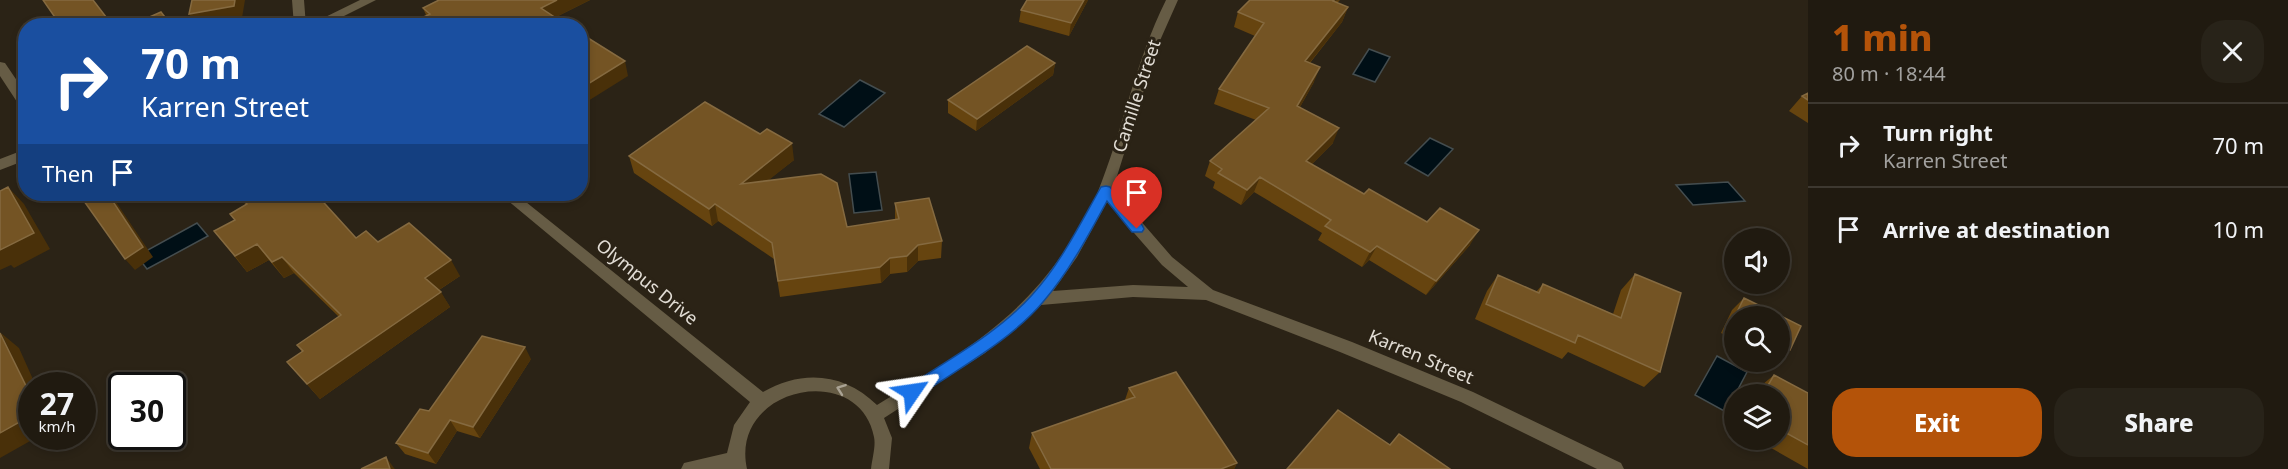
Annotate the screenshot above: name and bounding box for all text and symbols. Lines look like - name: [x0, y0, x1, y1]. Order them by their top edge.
- text: 1 min: [1832, 13, 1933, 62]
- button: close: [2201, 20, 2264, 83]
- text: 70 m: [141, 34, 241, 91]
- street label: Camille Street: [1107, 36, 1166, 155]
- icon: right: [42, 42, 120, 120]
- text: 80 m · 18:44: [1832, 60, 1946, 87]
- text: Karren Street: [141, 88, 309, 125]
- text: Turn right: [1883, 117, 1993, 147]
- icon: right: [1832, 129, 1865, 162]
- text: 70 m: [2213, 130, 2264, 160]
- text: Karren Street: [1883, 147, 2007, 174]
- icon: arrive: [106, 156, 139, 189]
- text: Then: [42, 158, 94, 188]
- pin: [1111, 167, 1162, 229]
- icon: arrive: [1120, 176, 1153, 209]
- icon: arrive: [1832, 213, 1865, 246]
- text: Arrive at destination: [1883, 214, 2110, 244]
- text: 10 m: [2213, 214, 2264, 244]
- map controls: [1724, 228, 1790, 450]
- button: sound: [1724, 228, 1790, 294]
- street label: Olympus Drive: [592, 233, 704, 330]
- button: search: [1724, 306, 1790, 372]
- street label: Karren Street: [1365, 323, 1478, 389]
- position arrow: [880, 360, 944, 424]
- speed limit sign: 30: [108, 372, 186, 450]
- text: 27: [40, 383, 74, 424]
- one-way arrow: [837, 384, 847, 397]
- button: layers: [1724, 384, 1790, 450]
- button: Exit: [1832, 388, 2042, 457]
- button: Share: [2054, 388, 2264, 457]
- text: km/h: [39, 416, 75, 436]

